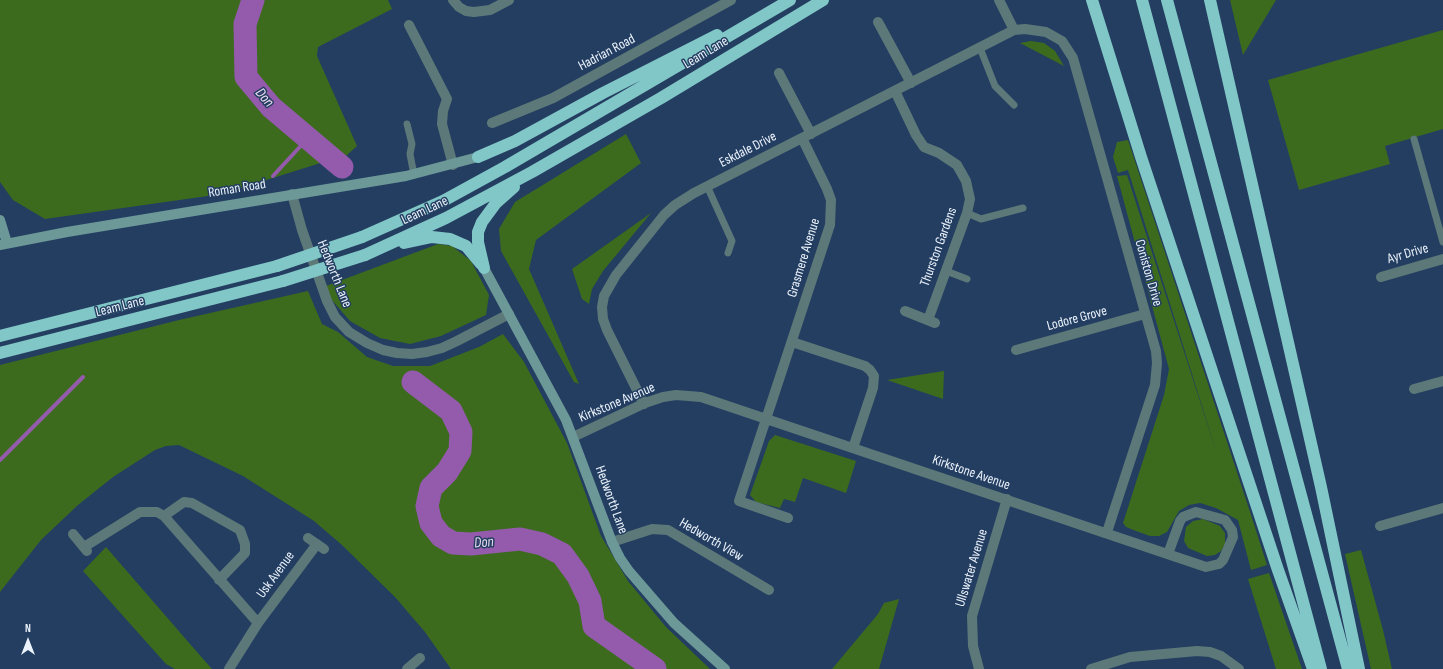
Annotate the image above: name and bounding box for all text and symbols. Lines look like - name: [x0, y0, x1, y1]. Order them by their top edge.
- street label: Hadrian Road: [576, 31, 638, 75]
- street label: Leam Lane: [680, 33, 732, 73]
- water label: Don: [251, 85, 277, 111]
- street label: Eskdale Drive: [717, 128, 779, 172]
- street label: Roman Road: [207, 176, 267, 202]
- street label: Leam Lane: [399, 193, 451, 229]
- street label: Thurston Gardens: [917, 205, 961, 289]
- street label: Grasmere Avenue: [784, 216, 824, 300]
- street label: Hedworth Lane: [313, 238, 355, 310]
- street label: Coniston Drive: [1130, 238, 1166, 308]
- street label: Ayr Drive: [1386, 240, 1430, 268]
- street label: Leam Lane: [94, 293, 146, 321]
- street label: Lodore Grove: [1045, 303, 1109, 335]
- street label: Kirkstone Avenue: [576, 379, 658, 427]
- street label: Kirkstone Avenue: [930, 452, 1012, 494]
- street label: Hedworth Lane: [591, 464, 631, 536]
- street label: Hedworth View: [676, 515, 746, 565]
- street label: Ullswater Avenue: [952, 527, 992, 609]
- water label: Don: [473, 533, 495, 553]
- street label: Usk Avenue: [253, 548, 299, 602]
- north arrow: [8, 621, 48, 661]
- text: N: [25, 622, 31, 635]

